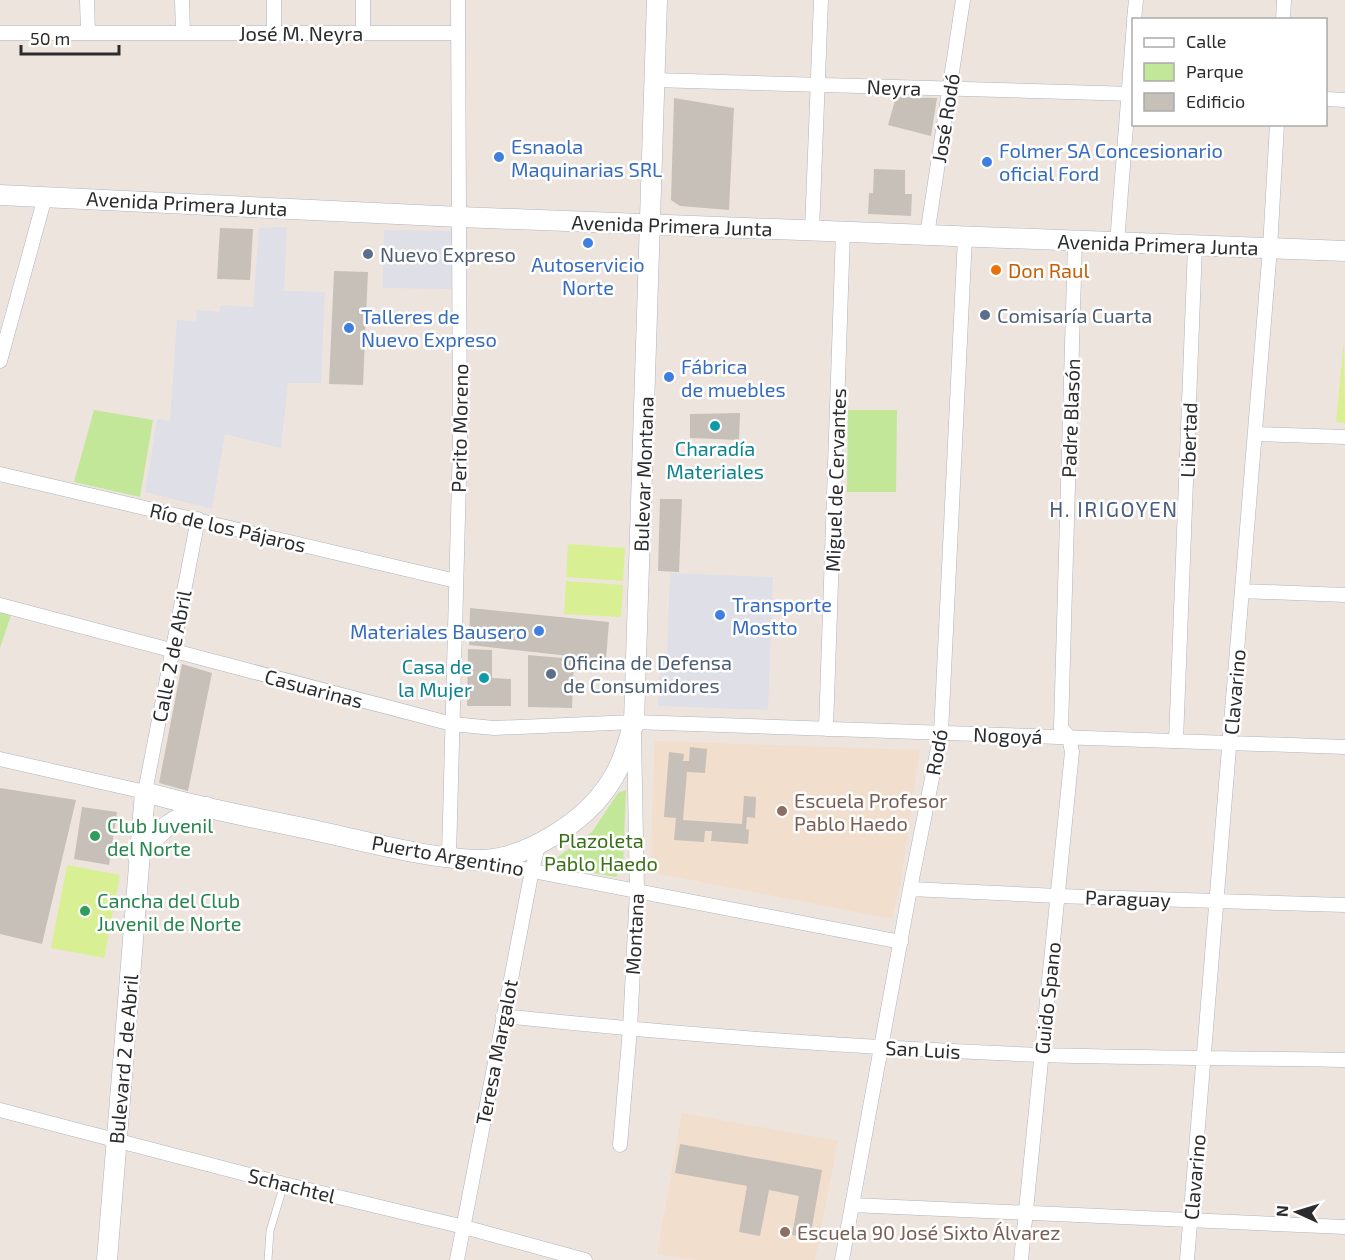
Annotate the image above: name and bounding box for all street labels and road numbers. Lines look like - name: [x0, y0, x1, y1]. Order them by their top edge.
- street label: José M. Neyra: [239, 21, 363, 45]
- street label: José Rodó: [926, 72, 964, 164]
- street label: Neyra: [866, 74, 922, 100]
- street label: Avenida Primera Junta: [86, 186, 288, 220]
- street label: Avenida Primera Junta: [571, 209, 773, 241]
- street label: Avenida Primera Junta: [1057, 228, 1259, 260]
- street label: Padre Blasón: [1056, 358, 1084, 478]
- street label: Perito Moreno: [446, 363, 472, 493]
- street label: Miguel de Cervantes: [820, 388, 850, 572]
- street label: Bulevar Montana: [628, 396, 658, 552]
- street label: Libertad: [1175, 402, 1201, 478]
- street label: Río de los Pájaros: [147, 497, 309, 557]
- street label: Calle 2 de Abril: [146, 588, 196, 724]
- street label: Clavarino: [1218, 648, 1250, 736]
- street label: Casuarinas: [262, 663, 366, 713]
- street label: Nogoyá: [973, 722, 1043, 748]
- street label: Rodó: [920, 727, 952, 777]
- street label: Puerto Argentino: [370, 830, 526, 880]
- street label: Paraguay: [1085, 885, 1172, 912]
- street label: Montana: [620, 893, 648, 975]
- street label: Guido Spano: [1029, 941, 1065, 1055]
- street label: Bulevard 2 de Abril: [104, 973, 142, 1145]
- street label: Teresa Margalot: [470, 977, 522, 1127]
- street label: San Luis: [885, 1035, 961, 1063]
- street label: Clavarino: [1178, 1133, 1210, 1221]
- street label: Schachtel: [246, 1163, 338, 1207]

